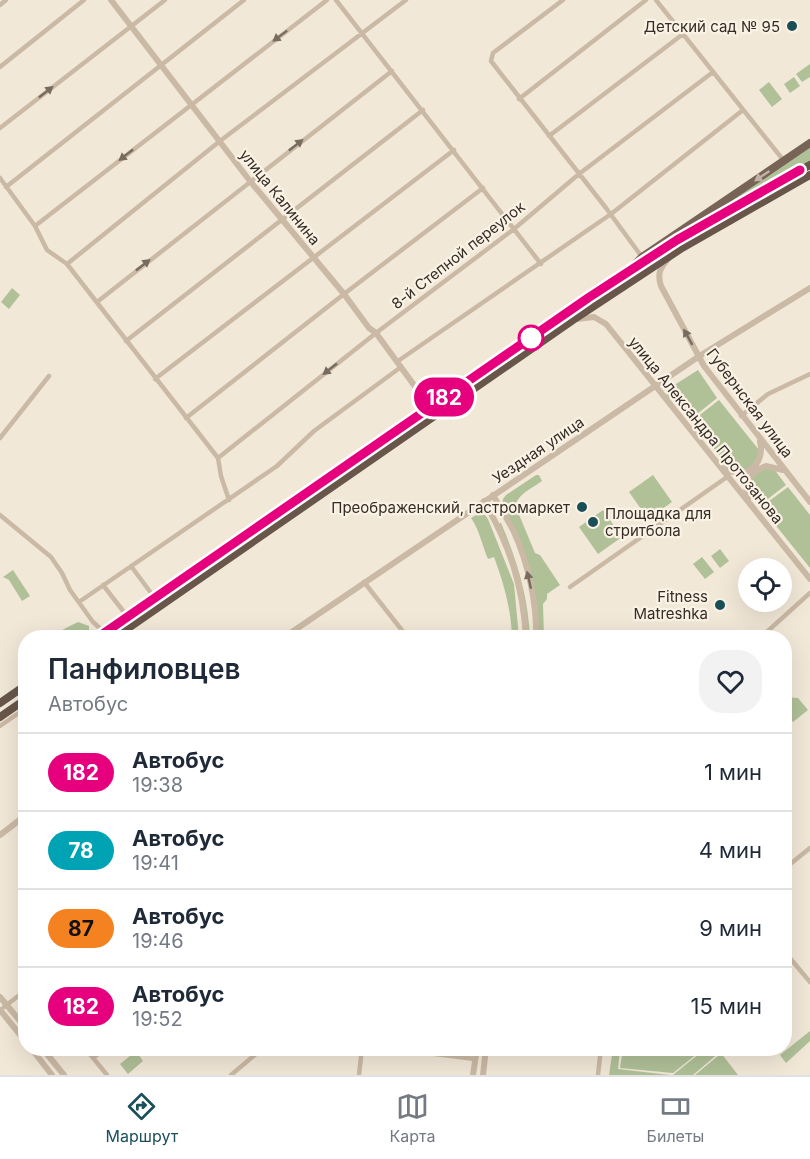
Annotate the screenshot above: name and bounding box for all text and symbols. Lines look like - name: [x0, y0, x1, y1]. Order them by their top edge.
- place label: Детский сад № 95: [644, 17, 780, 36]
- marker: Детский сад № 95: [785, 19, 799, 33]
- one-way arrow: [272, 29, 288, 42]
- one-way arrow: [39, 86, 54, 98]
- one-way arrow: [288, 139, 304, 151]
- street label: улица Калинина: [236, 145, 324, 249]
- one-way arrow: [118, 148, 134, 161]
- one-way arrow: [754, 170, 770, 181]
- street label: 8-й Степной переулок: [387, 197, 529, 313]
- one-way arrow: [135, 259, 151, 272]
- unlabelled marker: [518, 325, 544, 351]
- one-way arrow: [682, 329, 693, 345]
- street label: улица Александра Протозанова: [625, 333, 787, 527]
- street label: Губернская улица: [703, 345, 797, 461]
- one-way arrow: [323, 363, 338, 375]
- line badge: 182: [410, 378, 478, 416]
- text: 182: [426, 385, 462, 410]
- street label: Уездная улица: [489, 412, 587, 488]
- place label: Преображенский, гастромаркет: [331, 498, 570, 517]
- marker: Преображенский, гастромаркет: [575, 500, 589, 514]
- place label: Площадка для стритбола: [605, 504, 711, 540]
- marker: Площадка для стритбола: [586, 515, 600, 529]
- map controls: [738, 558, 792, 612]
- button: locate: [738, 558, 792, 612]
- one-way arrow: [523, 570, 533, 589]
- place label: Fitness Matreshka: [634, 587, 708, 623]
- marker: Fitness Matreshka: [713, 598, 727, 612]
- button: heart: [699, 650, 762, 713]
- text: Панфиловцев: [48, 652, 241, 686]
- text: Автобус: [48, 692, 128, 716]
- text: Автобус: [132, 747, 225, 773]
- text: 1 мин: [704, 759, 762, 785]
- text: 182: [63, 760, 99, 785]
- text: 19:38: [132, 773, 183, 797]
- text: Автобус: [132, 825, 225, 851]
- text: 4 мин: [699, 837, 762, 863]
- text: 78: [68, 838, 94, 863]
- text: 19:41: [132, 851, 179, 875]
- text: Автобус: [132, 903, 225, 929]
- text: 9 мин: [699, 915, 762, 941]
- text: 87: [68, 916, 94, 941]
- text: 19:46: [132, 929, 184, 953]
- text: Автобус: [132, 981, 225, 1007]
- text: 15 мин: [691, 993, 762, 1019]
- text: 182: [63, 994, 99, 1019]
- text: 19:52: [132, 1007, 183, 1031]
- tab: Маршрут: [106, 1090, 178, 1146]
- tab: Карта: [389, 1090, 435, 1146]
- tab: Билеты: [647, 1090, 704, 1146]

